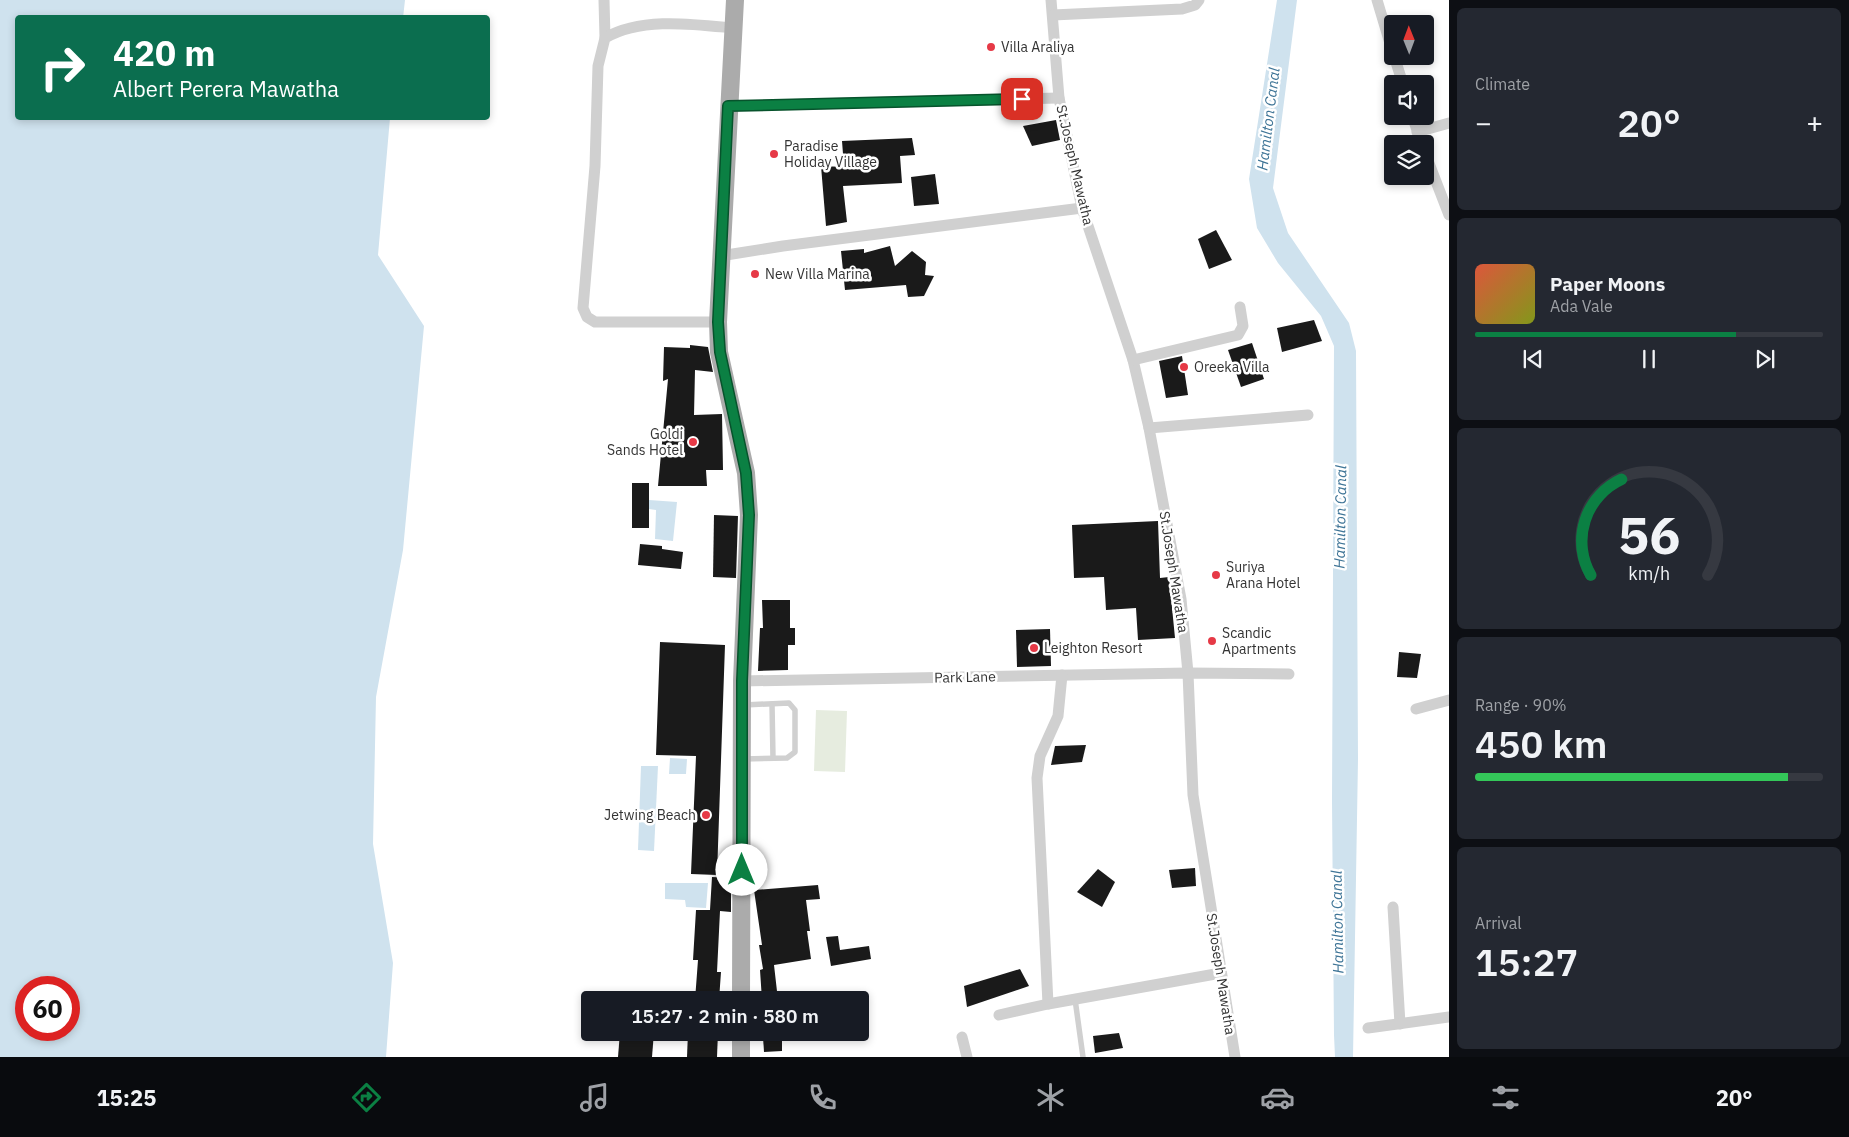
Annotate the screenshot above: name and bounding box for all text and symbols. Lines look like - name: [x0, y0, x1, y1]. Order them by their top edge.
- north arrow: [1384, 15, 1434, 65]
- map controls: [1384, 15, 1434, 185]
- text: 420 m: [113, 30, 216, 76]
- icon: right: [30, 35, 95, 100]
- place label: Villa Araliya: [1001, 38, 1075, 56]
- marker: Villa Araliya: [985, 41, 997, 53]
- water label: Hamilton Canal: [1252, 66, 1284, 171]
- text: Albert Perera Mawatha: [113, 74, 339, 103]
- text: Climate: [1475, 74, 1530, 94]
- button: sound: [1384, 75, 1434, 125]
- pin: [1001, 78, 1043, 120]
- icon: arrive: [1008, 85, 1036, 113]
- text: 20°: [1617, 98, 1681, 147]
- street label: St.Joseph Mawatha: [1052, 103, 1098, 227]
- text: −: [1475, 104, 1492, 141]
- text: +: [1806, 104, 1823, 141]
- button: layers: [1384, 135, 1434, 185]
- place label: Paradise Holiday Village: [784, 137, 877, 171]
- marker: Paradise Holiday Village: [768, 148, 780, 160]
- place label: New Villa Marina: [765, 265, 870, 283]
- marker: New Villa Marina: [749, 268, 761, 280]
- text: Paper Moons: [1550, 272, 1665, 296]
- text: Ada Vale: [1550, 296, 1613, 316]
- icon: previous: [1519, 345, 1547, 373]
- icon: pause: [1635, 345, 1663, 373]
- icon: next: [1751, 345, 1779, 373]
- place label: Oreeka Villa: [1194, 358, 1270, 376]
- marker: Oreeka Villa: [1178, 361, 1190, 373]
- place label: Goldi Sands Hotel: [607, 425, 683, 459]
- marker: Goldi Sands Hotel: [687, 436, 699, 448]
- water label: Hamilton Canal: [1330, 465, 1350, 569]
- text: 56: [1618, 501, 1680, 568]
- street label: St.Joseph Mawatha: [1155, 510, 1193, 635]
- place label: Suriya Arana Hotel: [1226, 558, 1301, 592]
- text: km/h: [1628, 562, 1670, 585]
- marker: Suriya Arana Hotel: [1210, 569, 1222, 581]
- place label: Scandic Apartments: [1222, 624, 1296, 658]
- marker: Scandic Apartments: [1206, 635, 1218, 647]
- place label: Leighton Resort: [1044, 639, 1143, 657]
- marker: Leighton Resort: [1028, 642, 1040, 654]
- street label: Park Lane: [934, 667, 996, 687]
- text: Range · 90%: [1475, 695, 1567, 715]
- text: 450 km: [1475, 719, 1607, 768]
- place label: Jetwing Beach: [604, 806, 696, 824]
- marker: Jetwing Beach: [700, 809, 712, 821]
- position arrow: [715, 843, 767, 895]
- water label: Hamilton Canal: [1327, 870, 1347, 974]
- street label: St.Joseph Mawatha: [1202, 912, 1240, 1037]
- text: Arrival: [1475, 913, 1522, 933]
- text: 15:27: [1475, 937, 1578, 986]
- speed limit sign: 60: [15, 976, 80, 1041]
- text: 15:27 · 2 min · 580 m: [631, 1004, 819, 1028]
- icon: directions: [349, 1080, 384, 1115]
- icon: music: [577, 1080, 612, 1115]
- icon: phone: [805, 1080, 840, 1115]
- icon: climate: [1033, 1080, 1068, 1115]
- icon: car: [1260, 1080, 1295, 1115]
- icon: filters: [1488, 1080, 1523, 1115]
- text: 15:25: [96, 1083, 156, 1112]
- text: 20°: [1716, 1083, 1753, 1112]

